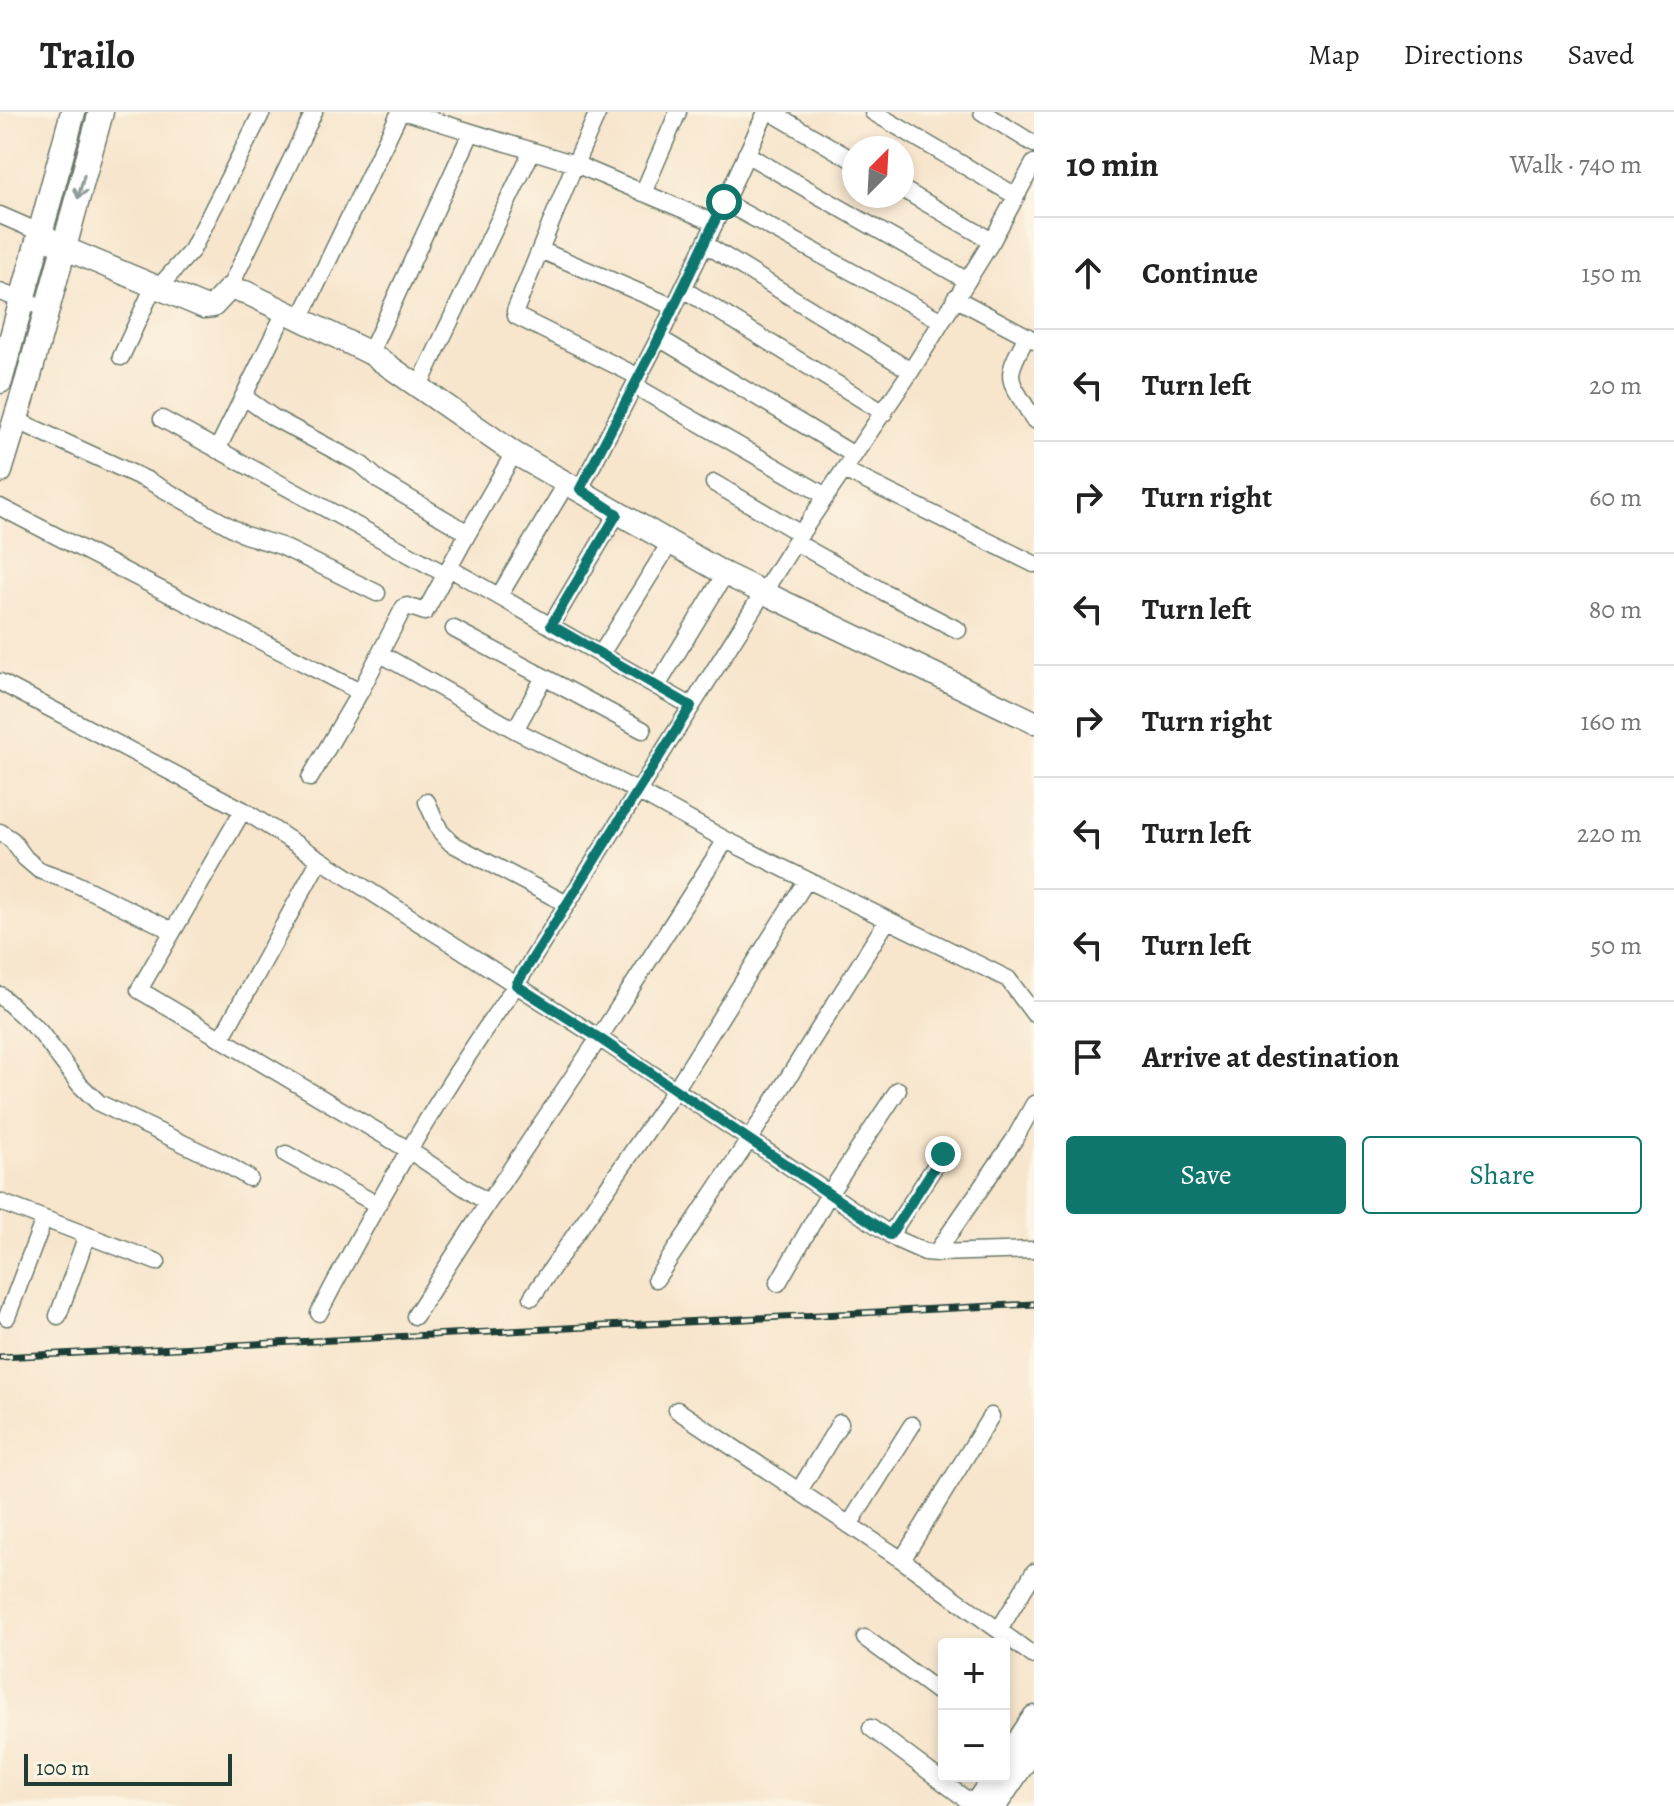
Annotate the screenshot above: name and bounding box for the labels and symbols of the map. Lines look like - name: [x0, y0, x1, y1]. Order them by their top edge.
- north arrow: [842, 136, 914, 208]
- one-way arrow: [72, 174, 87, 200]
- route start: [706, 184, 742, 220]
- route end: [925, 1136, 961, 1172]
- scale bar: [24, 1750, 232, 1786]

